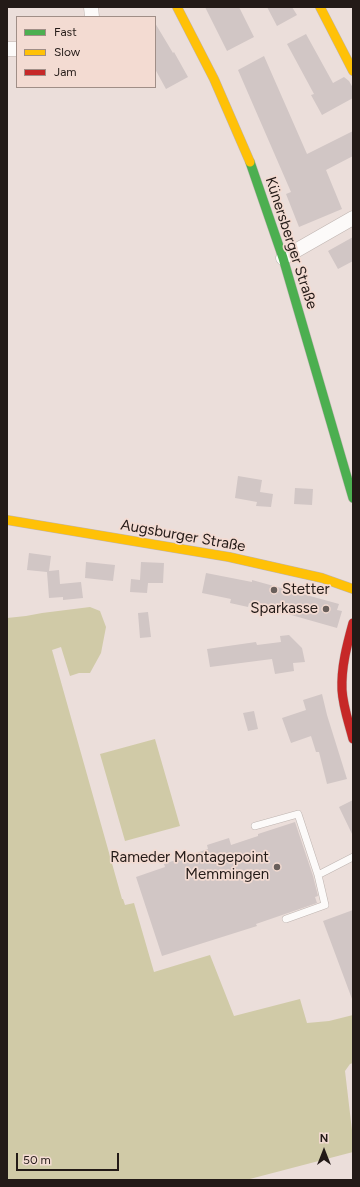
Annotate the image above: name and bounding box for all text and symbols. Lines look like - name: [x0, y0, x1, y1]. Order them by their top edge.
- legend: [16, 16, 156, 88]
- text: Fast: [54, 25, 77, 39]
- text: Slow: [54, 45, 80, 59]
- text: Jam: [54, 65, 77, 79]
- street label: Künersberger Straße: [261, 175, 321, 311]
- street label: Augsburger Straße: [119, 516, 247, 556]
- place label: Stetter: [282, 581, 330, 599]
- marker: Stetter: [269, 585, 279, 595]
- place label: Sparkasse: [250, 600, 318, 618]
- marker: Sparkasse: [321, 604, 331, 614]
- place label: Rameder Montagepoint Memmingen: [110, 849, 269, 884]
- marker: Rameder Montagepoint Memmingen: [272, 862, 282, 872]
- north arrow: [304, 1131, 344, 1171]
- text: N: [320, 1132, 328, 1145]
- scale bar: [18, 1145, 121, 1171]
- text: 50 m: [23, 1153, 51, 1167]

